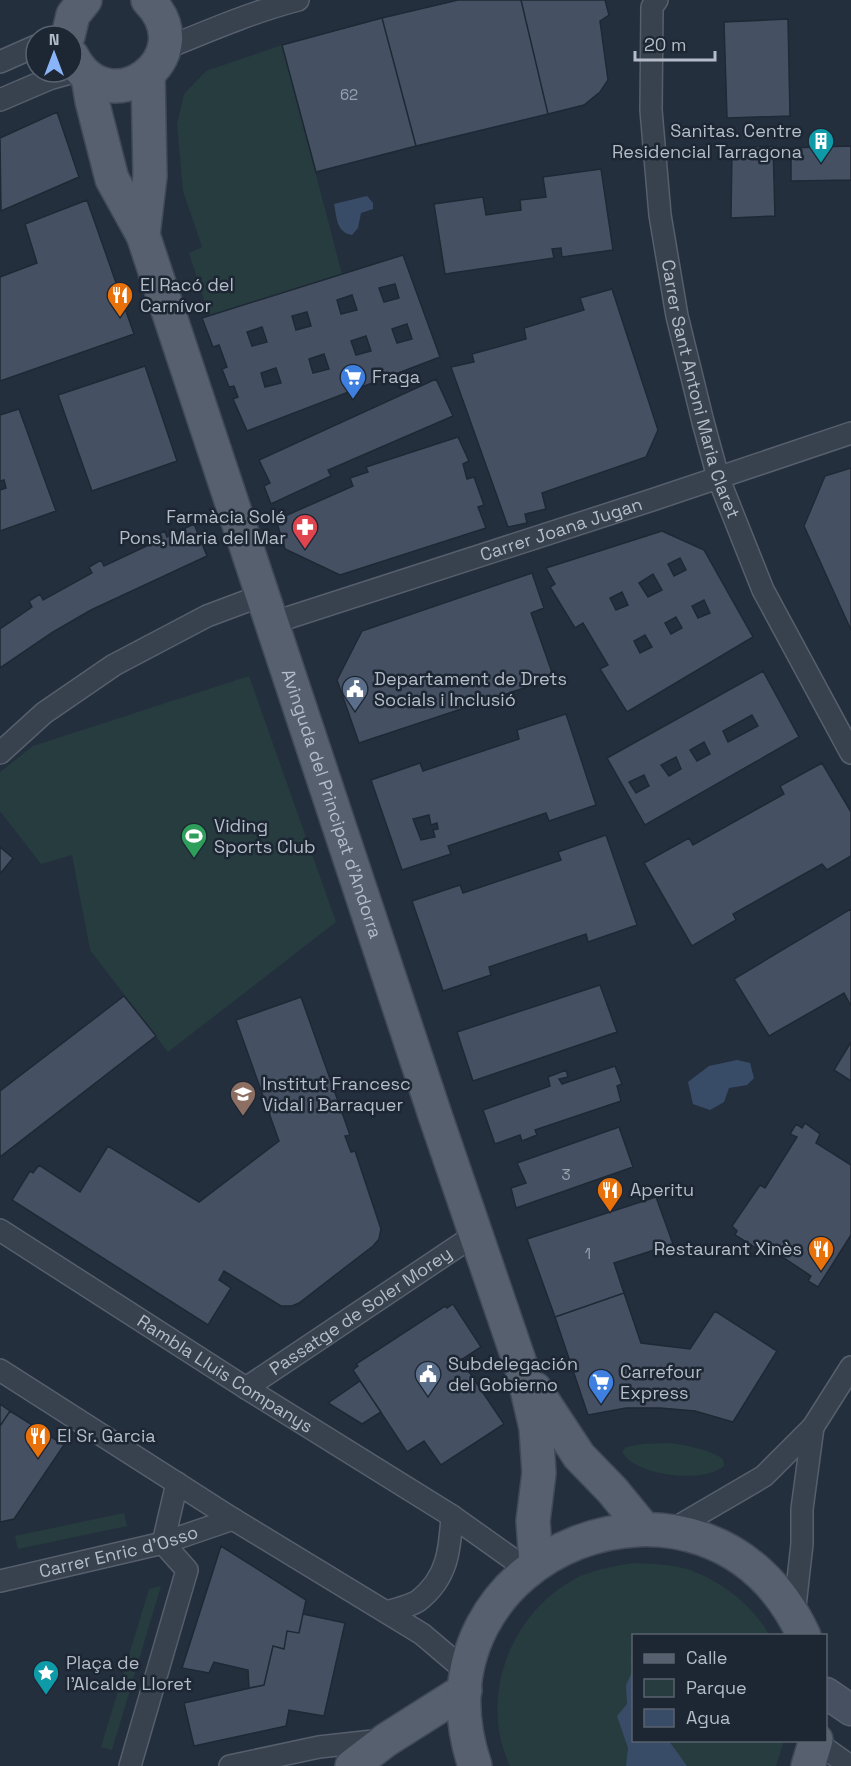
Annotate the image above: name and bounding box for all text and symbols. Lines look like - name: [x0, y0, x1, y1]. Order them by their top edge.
- north arrow: [24, 24, 84, 84]
- scale bar: [635, 24, 714, 62]
- text: N: [49, 29, 59, 50]
- text: 20 m: [644, 33, 687, 56]
- house number: 62: [340, 85, 358, 104]
- place label: Sanitas. Centre Residencial Tarragona: [612, 119, 802, 163]
- building icon: Sanitas. Centre Residencial Tarragona: [806, 126, 836, 164]
- street label: Carrer Sant Antoni Maria Claret: [657, 258, 745, 522]
- place label: El Racó del Carnívor: [140, 273, 234, 317]
- restaurant icon: El Racó del Carnívor: [105, 280, 135, 318]
- supermarket icon: Fraga: [338, 362, 368, 400]
- place label: Fraga: [372, 365, 420, 388]
- street label: Carrer Joana Jugan: [477, 492, 645, 566]
- place label: Farmàcia Solé Pons, Maria del Mar: [119, 505, 286, 549]
- pharmacy icon: Farmàcia Solé Pons, Maria del Mar: [290, 512, 320, 550]
- street label: Avinguda del Principat d'Andorra: [277, 666, 388, 941]
- place label: Departament de Drets Socials i Inclusió: [374, 667, 567, 711]
- public building icon: Departament de Drets Socials i Inclusió: [340, 674, 370, 712]
- place label: Viding Sports Club: [214, 814, 316, 858]
- sports icon: Viding Sports Club: [179, 821, 209, 859]
- place label: Institut Francesc Vidal i Barraquer: [262, 1072, 411, 1116]
- school or university icon: Institut Francesc Vidal i Barraquer: [228, 1079, 258, 1117]
- house number: 3: [561, 1165, 571, 1184]
- restaurant icon: Aperitu: [595, 1175, 625, 1213]
- place label: Aperitu: [630, 1178, 694, 1201]
- restaurant icon: Restaurant Xinès: [806, 1234, 836, 1272]
- place label: Restaurant Xinès: [654, 1237, 802, 1260]
- street label: Passatge de Soler Morey: [265, 1241, 456, 1380]
- house number: 1: [585, 1244, 591, 1263]
- street label: Rambla Lluis Companys: [133, 1309, 317, 1438]
- place label: Subdelegación del Gobierno: [448, 1352, 578, 1396]
- public building icon: Subdelegación del Gobierno: [413, 1359, 443, 1397]
- place label: Carrefour Express: [620, 1360, 702, 1404]
- supermarket icon: Carrefour Express: [586, 1367, 616, 1405]
- restaurant icon: El Sr. Garcia: [23, 1421, 53, 1459]
- place label: El Sr. Garcia: [57, 1424, 156, 1447]
- street label: Carrer Enric d'Osso: [37, 1520, 201, 1583]
- legend: [632, 1634, 827, 1742]
- text: Calle: [686, 1646, 727, 1669]
- place label: Plaça de l'Alcalde Lloret: [66, 1651, 192, 1695]
- place icon: Plaça de l'Alcalde Lloret: [31, 1658, 61, 1696]
- text: Parque: [686, 1676, 747, 1699]
- text: Agua: [686, 1706, 730, 1729]

